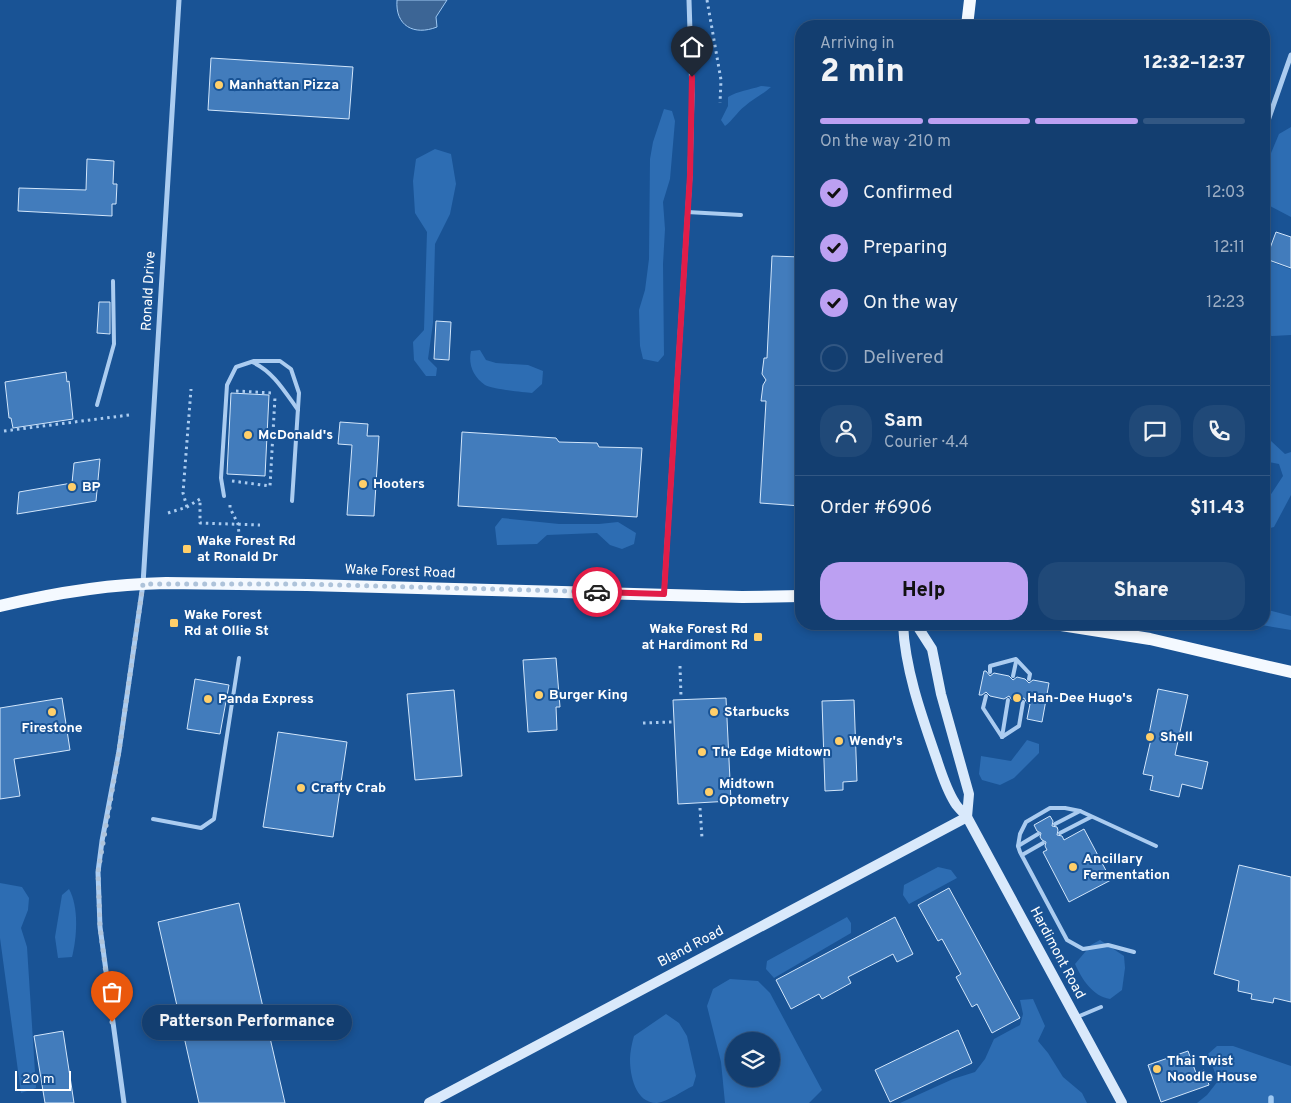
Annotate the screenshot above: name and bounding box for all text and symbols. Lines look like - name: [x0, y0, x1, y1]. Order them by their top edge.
- pin: [671, 26, 713, 77]
- icon: home: [678, 33, 706, 61]
- text: Arriving in: [820, 34, 895, 54]
- text: 12:32–12:37: [1143, 51, 1245, 75]
- text: 2 min: [820, 53, 905, 93]
- place label: Manhattan Pizza: [229, 77, 339, 94]
- marker: Manhattan Pizza: [213, 79, 225, 91]
- text: On the way · 210 m: [820, 132, 951, 152]
- icon: check: [820, 179, 848, 207]
- text: Confirmed: [863, 181, 953, 205]
- text: 12:03: [1206, 183, 1245, 203]
- icon: check: [820, 234, 848, 262]
- text: Preparing: [863, 236, 947, 260]
- text: 12:11: [1214, 238, 1245, 258]
- street label: Ronald Drive: [138, 251, 160, 331]
- icon: check: [820, 289, 848, 317]
- text: On the way: [863, 291, 958, 315]
- text: 12:23: [1206, 293, 1245, 313]
- text: Delivered: [863, 346, 944, 370]
- button: person: [820, 405, 872, 457]
- button: chat: [1129, 405, 1181, 457]
- button: phone: [1193, 405, 1245, 457]
- text: Sam: [884, 409, 923, 433]
- place label: McDonald's: [258, 427, 333, 444]
- marker: McDonald's: [242, 429, 254, 441]
- text: Courier · 4.4: [884, 433, 969, 453]
- place label: Hooters: [373, 476, 425, 493]
- marker: Hooters: [357, 478, 369, 490]
- place label: BP: [82, 479, 101, 496]
- marker: BP: [66, 481, 78, 493]
- text: Order #6906: [820, 496, 932, 520]
- text: $11.43: [1190, 496, 1245, 520]
- place label: Wake Forest Rd at Ronald Dr: [197, 533, 296, 566]
- marker: Wake Forest Rd at Ronald Dr: [181, 543, 193, 555]
- street label: Wake Forest Road: [344, 562, 456, 582]
- button: Help: [820, 562, 1028, 620]
- button: Share: [1038, 562, 1245, 620]
- courier: [572, 567, 622, 617]
- icon: car: [583, 578, 611, 606]
- place label: Wake Forest Rd at Ollie St: [184, 607, 269, 640]
- marker: Wake Forest Rd at Ollie St: [168, 617, 180, 629]
- place label: Wake Forest Rd at Hardimont Rd: [641, 621, 748, 654]
- marker: Wake Forest Rd at Hardimont Rd: [752, 631, 764, 643]
- place label: Burger King: [549, 687, 628, 704]
- marker: Burger King: [533, 689, 545, 701]
- place label: Han-Dee Hugo's: [1027, 690, 1133, 707]
- place label: Panda Express: [218, 691, 314, 708]
- marker: Han-Dee Hugo's: [1011, 692, 1023, 704]
- marker: Panda Express: [202, 693, 214, 705]
- place label: Starbucks: [724, 704, 790, 721]
- marker: Firestone: [46, 706, 58, 718]
- marker: Starbucks: [708, 706, 720, 718]
- place label: Firestone: [21, 720, 83, 737]
- place label: Shell: [1160, 729, 1193, 746]
- marker: Shell: [1144, 731, 1156, 743]
- place label: Wendy's: [849, 733, 903, 750]
- marker: Wendy's: [833, 735, 845, 747]
- place label: The Edge Midtown: [712, 744, 831, 761]
- marker: The Edge Midtown: [696, 746, 708, 758]
- place label: Midtown Optometry: [719, 776, 789, 809]
- place label: Crafty Crab: [311, 780, 386, 797]
- marker: Crafty Crab: [295, 782, 307, 794]
- marker: Midtown Optometry: [703, 786, 715, 798]
- place label: Ancillary Fermentation: [1083, 851, 1170, 884]
- marker: Ancillary Fermentation: [1067, 861, 1079, 873]
- street label: Hardimont Road: [1026, 904, 1088, 1002]
- street label: Bland Road: [655, 923, 727, 971]
- pin: [91, 971, 133, 1022]
- icon: bag: [98, 978, 126, 1006]
- callout: Patterson Performance: [142, 1004, 352, 1040]
- text: Patterson Performance: [159, 1012, 335, 1032]
- map controls: [725, 1032, 780, 1087]
- button: layers: [725, 1032, 780, 1087]
- place label: Thai Twist Noodle House: [1167, 1053, 1258, 1086]
- marker: Thai Twist Noodle House: [1151, 1063, 1163, 1075]
- scale bar: [15, 1068, 71, 1091]
- text: 20 m: [22, 1071, 55, 1088]

